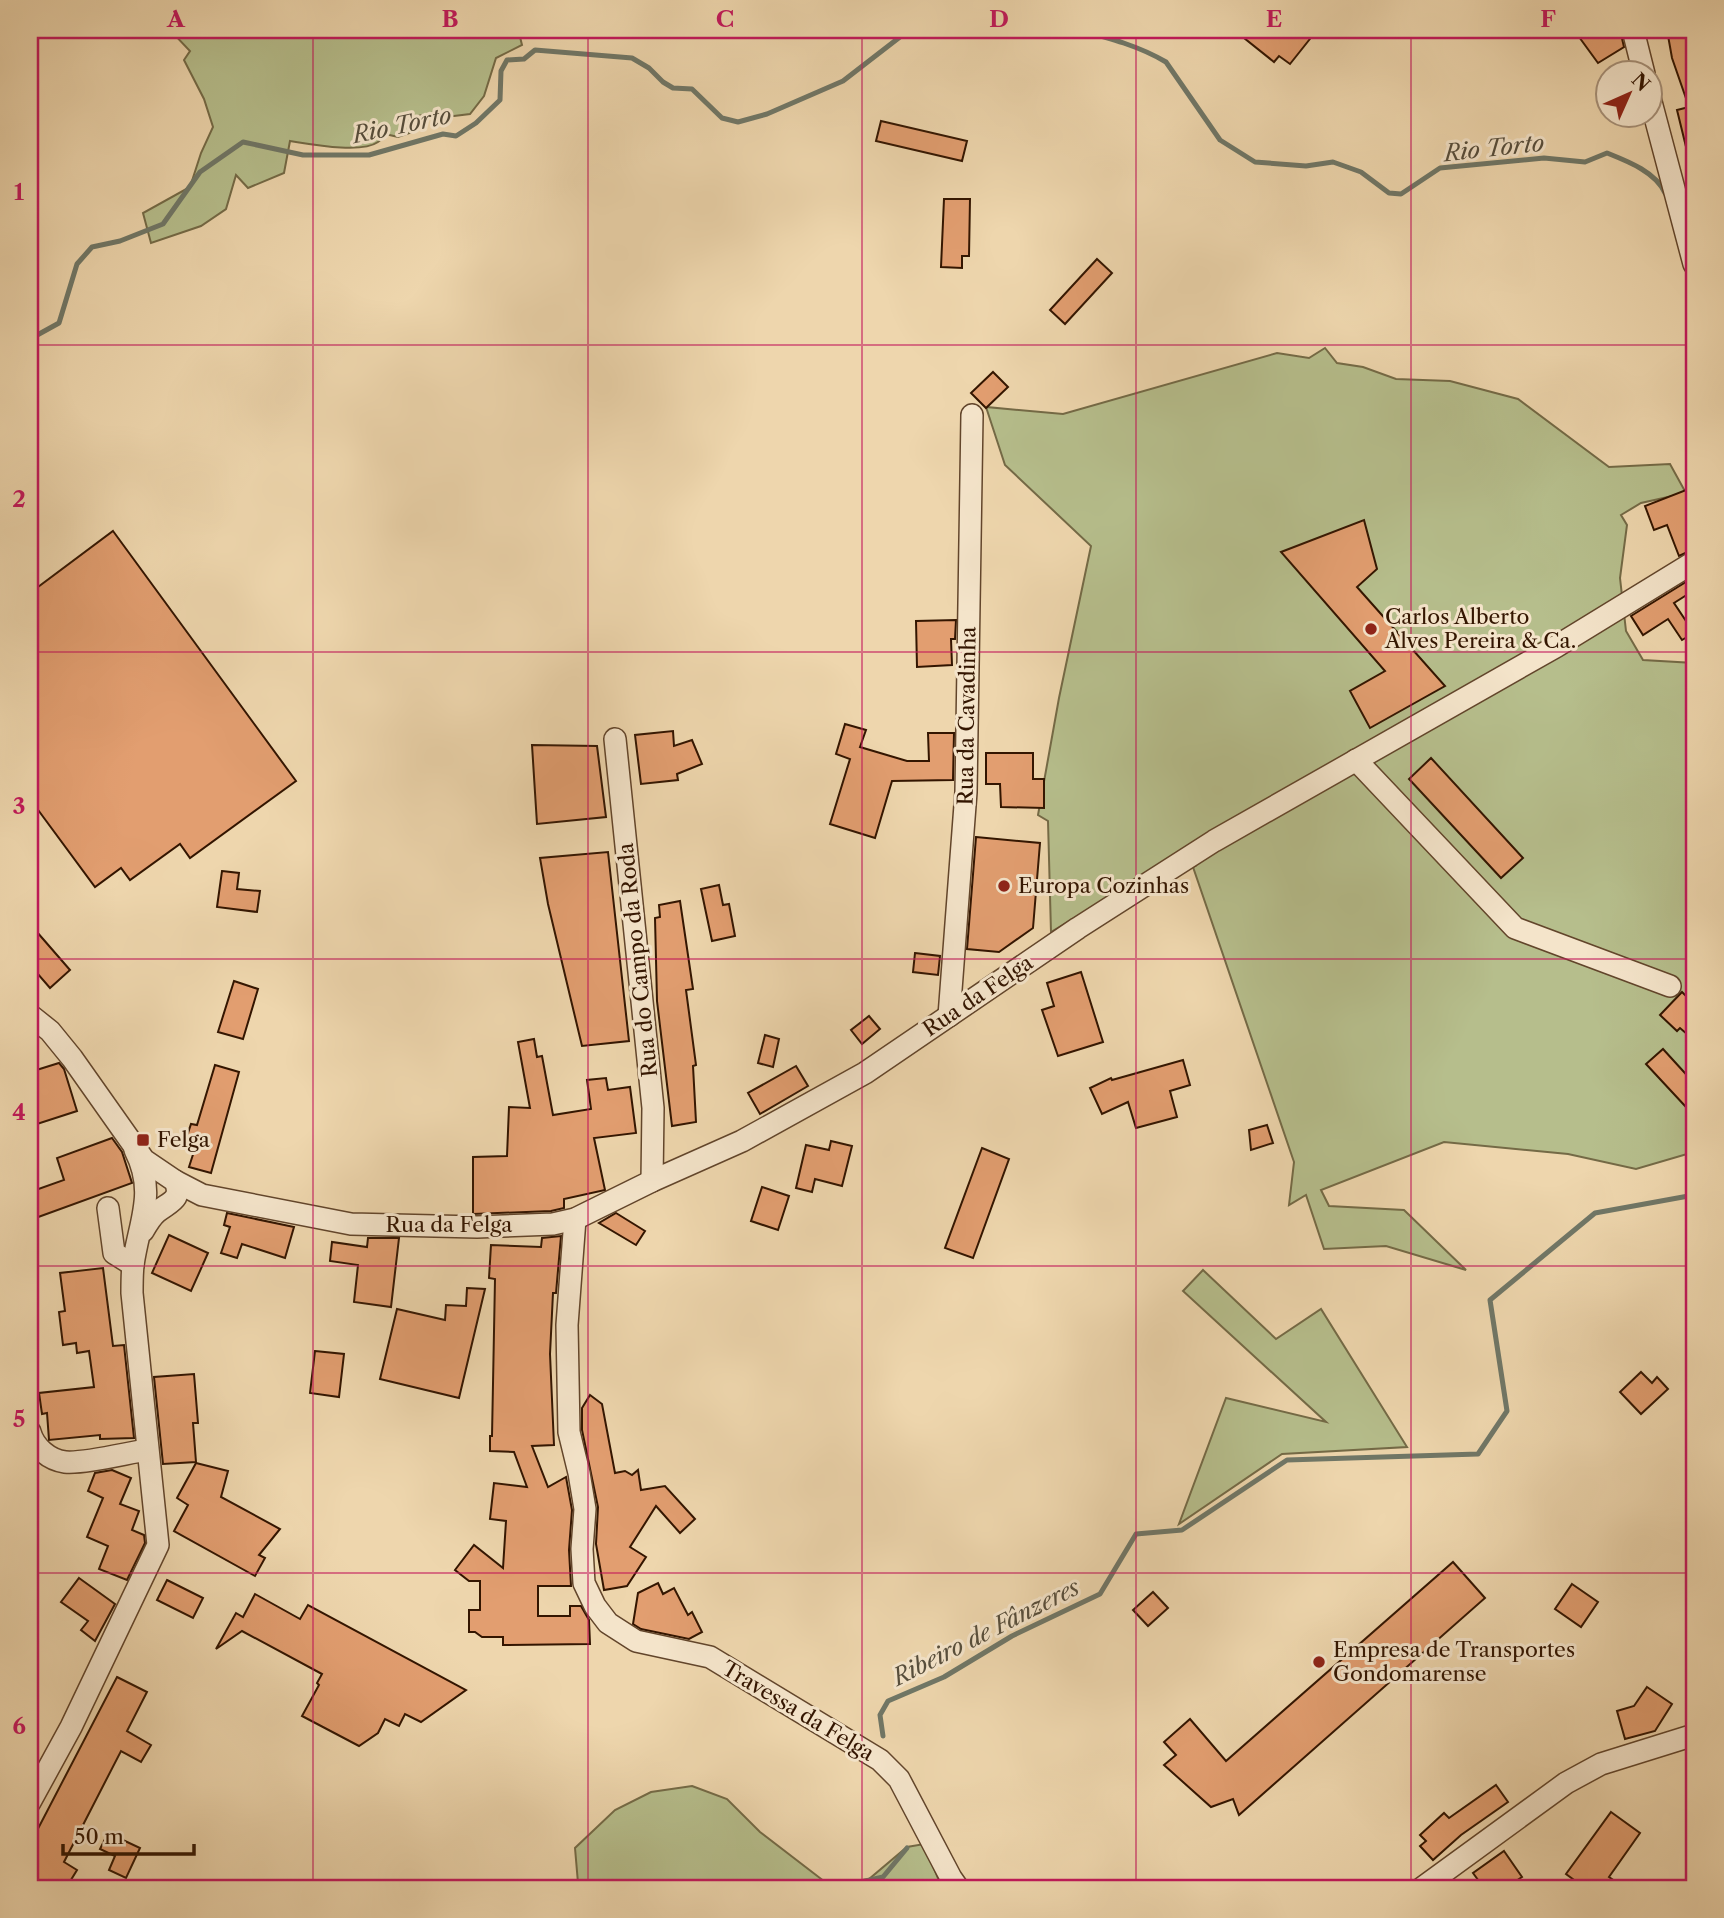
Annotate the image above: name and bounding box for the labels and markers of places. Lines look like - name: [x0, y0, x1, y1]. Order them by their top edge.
- place label: Carlos Alberto Alves Pereira & Ca.: [1384, 604, 1576, 653]
- marker: Carlos Alberto Alves Pereira & Ca.: [1363, 621, 1379, 637]
- place label: Europa Cozinhas: [1018, 873, 1189, 898]
- marker: Europa Cozinhas: [996, 878, 1012, 894]
- place label: Felga: [157, 1127, 211, 1152]
- marker: Felga: [135, 1132, 151, 1148]
- place label: Empresa de Transportes Gondomarense: [1333, 1637, 1575, 1686]
- marker: Empresa de Transportes Gondomarense: [1311, 1654, 1327, 1670]

